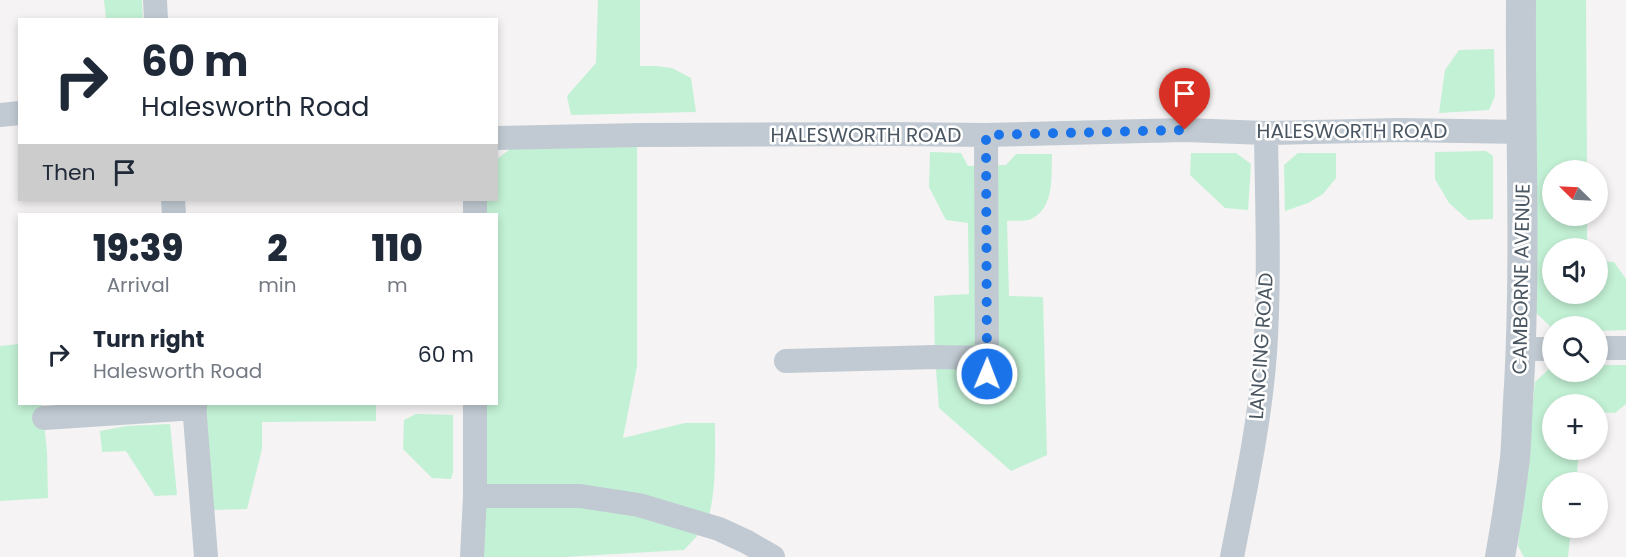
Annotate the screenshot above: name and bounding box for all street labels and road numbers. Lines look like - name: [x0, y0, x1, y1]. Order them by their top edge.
- street label: HALESWORTH ROAD: [1257, 117, 1447, 145]
- street label: HALESWORTH ROAD: [771, 121, 961, 149]
- street label: CAMBORNE AVENUE: [1505, 183, 1537, 375]
- street label: LANCING ROAD: [1242, 272, 1280, 420]

